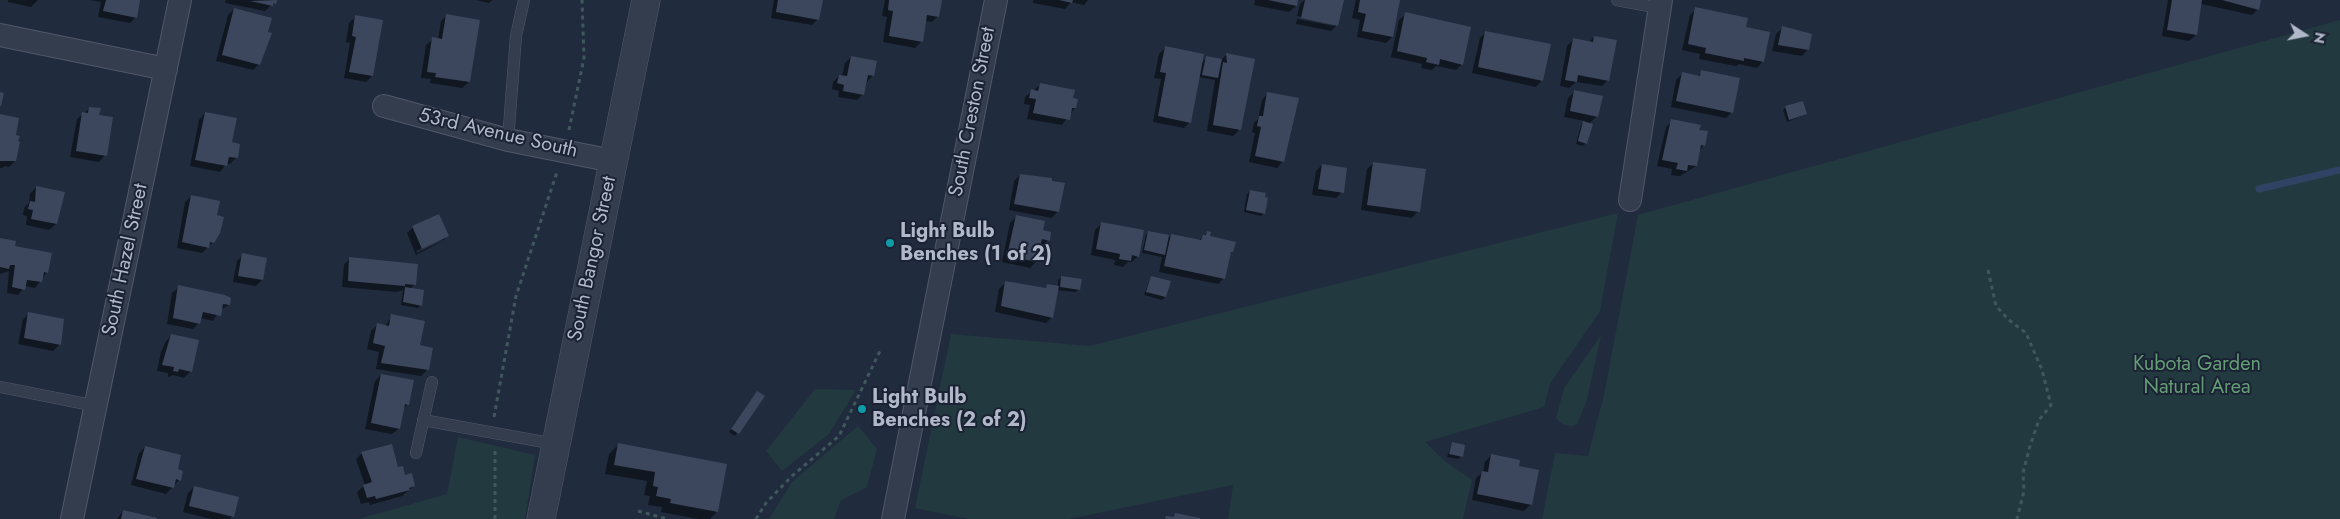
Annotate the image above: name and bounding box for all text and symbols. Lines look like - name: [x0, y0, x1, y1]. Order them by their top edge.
- north arrow: [2280, 10, 2330, 60]
- street label: South Creston Street: [945, 25, 1001, 199]
- text: N: [2309, 30, 2331, 45]
- street label: 53rd Avenue South: [416, 104, 580, 164]
- street label: South Bangor Street: [564, 174, 622, 344]
- street label: South Hazel Street: [98, 182, 154, 338]
- place label: Light Bulb Benches (1 of 2): [900, 220, 1052, 267]
- marker: Light Bulb Benches (1 of 2): [884, 237, 896, 249]
- park label: Kubota Garden Natural Area: [2133, 353, 2261, 400]
- place label: Light Bulb Benches (2 of 2): [872, 386, 1027, 433]
- marker: Light Bulb Benches (2 of 2): [856, 403, 868, 415]

